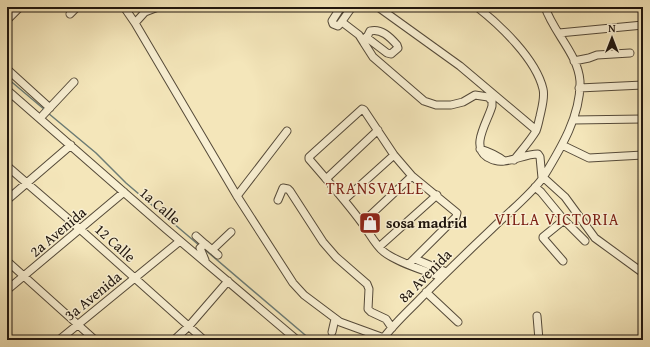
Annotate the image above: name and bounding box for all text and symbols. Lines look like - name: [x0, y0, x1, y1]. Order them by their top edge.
- north arrow: [592, 18, 632, 58]
- text: N: [608, 20, 616, 36]
- district label: TRANSVALLE: [326, 176, 424, 200]
- street label: 1a Calle: [135, 182, 185, 229]
- street label: 2a Avenida: [25, 202, 90, 261]
- district label: VILLA VICTORIA: [495, 207, 619, 231]
- shop icon: sosa madrid: [357, 210, 383, 236]
- place label: sosa madrid: [386, 212, 468, 233]
- street label: 12 Calle: [90, 219, 140, 267]
- street label: 8a Avenida: [393, 244, 456, 307]
- street label: 3a Avenida: [60, 266, 126, 325]

